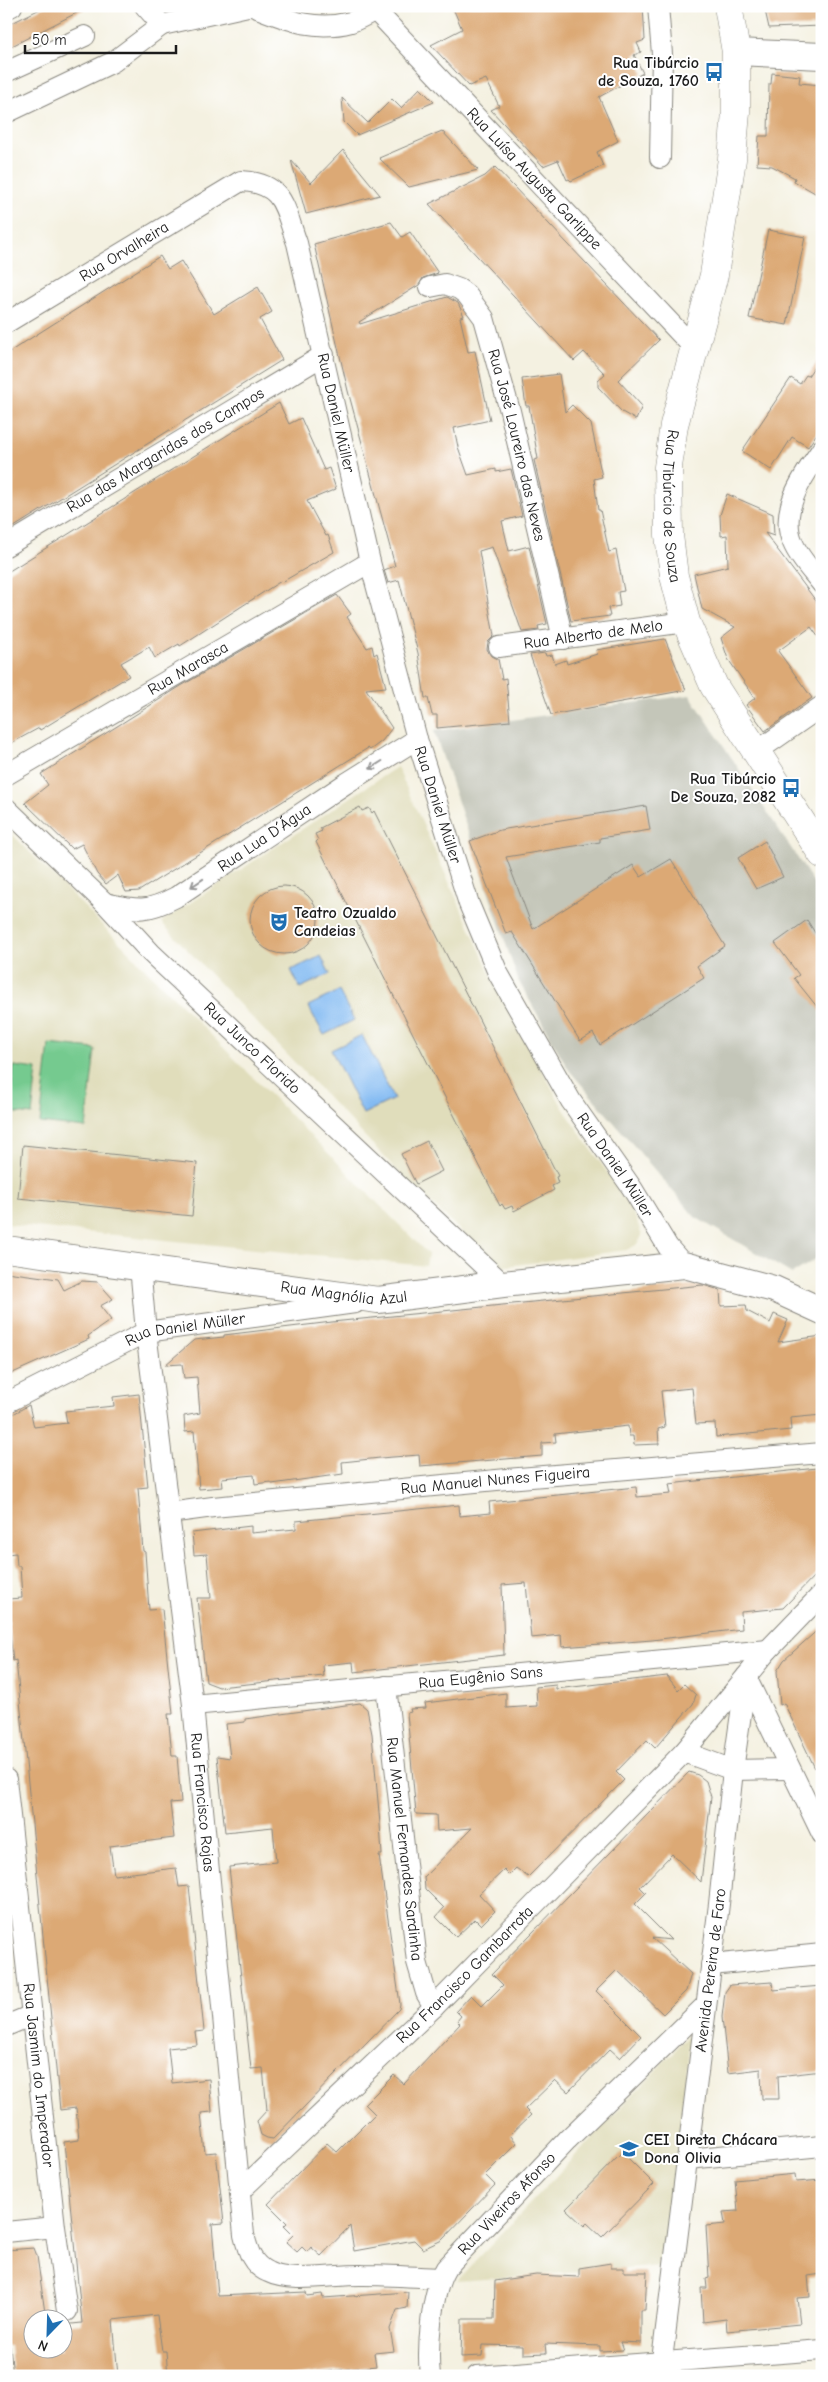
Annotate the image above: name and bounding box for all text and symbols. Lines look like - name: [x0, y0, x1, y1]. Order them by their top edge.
- scale bar: [25, 22, 176, 54]
- text: 50 m: [32, 31, 67, 49]
- place label: Rua Tibúrcio de Souza, 1760: [598, 54, 699, 90]
- bus stop icon: Rua Tibúrcio de Souza, 1760: [703, 61, 725, 83]
- street label: Rua Luísa Augusta Garlippe: [463, 104, 605, 253]
- street label: Rua Orvalheira: [76, 218, 172, 285]
- street label: Rua José Loureiro das Neves: [484, 347, 549, 543]
- street label: Rua Daniel Müller: [313, 351, 358, 475]
- street label: Rua das Margaridas dos Campos: [64, 384, 268, 516]
- street label: Rua Tibúrcio de Souza: [659, 428, 684, 585]
- street label: Rua Alberto de Melo: [522, 616, 664, 653]
- street label: Rua Marasca: [145, 638, 231, 699]
- street label: Rua Daniel Müller: [411, 744, 465, 866]
- one-way arrow: [369, 760, 383, 770]
- place label: Rua Tibúrcio De Souza, 2082: [670, 770, 776, 806]
- bus stop icon: Rua Tibúrcio De Souza, 2082: [780, 777, 802, 799]
- street label: Rua Lua D´Água: [214, 800, 314, 875]
- one-way arrow: [190, 879, 204, 889]
- place label: Teatro Ozualdo Candeias: [294, 904, 396, 940]
- theatre icon: Teatro Ozualdo Candeias: [268, 911, 290, 933]
- street label: Rua Junco Florido: [200, 999, 304, 1098]
- street label: Rua Daniel Müller: [573, 1109, 657, 1221]
- street label: Rua Magnólia Azul: [279, 1278, 408, 1309]
- street label: Rua Daniel Müller: [122, 1309, 247, 1350]
- street label: Rua Manuel Nunes Figueira: [400, 1463, 591, 1498]
- street label: Rua Eugênio Sans: [418, 1663, 544, 1692]
- street label: Rua Francisco Rojas: [187, 1732, 218, 1873]
- street label: Rua Manuel Fernandes Sardinha: [383, 1736, 426, 1962]
- street label: Avenida Pereira de Faro: [692, 1887, 730, 2053]
- street label: Rua Francisco Gambarrota: [393, 1902, 537, 2047]
- street label: Rua Jasmim do Imperador: [19, 1982, 57, 2169]
- place label: CEI Direta Chácara Dona Olivia: [644, 2131, 778, 2167]
- school or university icon: CEI Direta Chácara Dona Olivia: [618, 2138, 640, 2160]
- street label: Rua Viveiros Afonso: [454, 2149, 559, 2259]
- north arrow: [22, 2310, 72, 2360]
- text: N: [36, 2336, 51, 2355]

